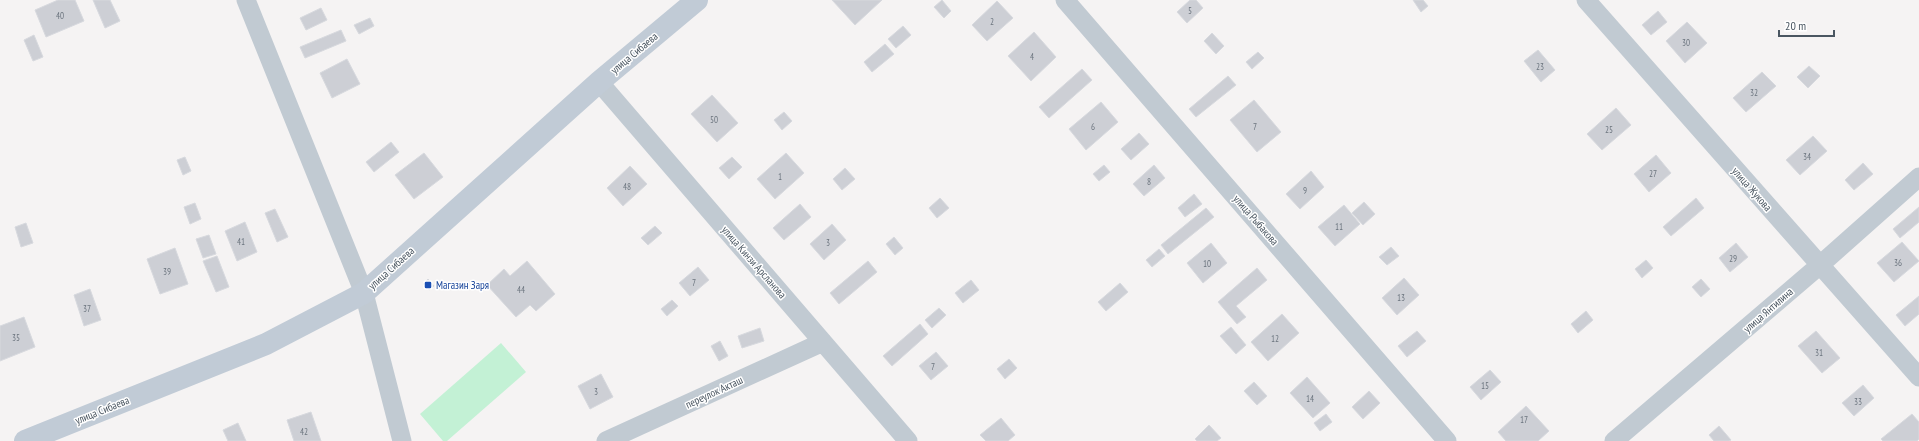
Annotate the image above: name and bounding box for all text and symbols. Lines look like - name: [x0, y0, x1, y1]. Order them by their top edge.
- house number: 5: [1188, 5, 1192, 16]
- house number: 40: [56, 10, 64, 21]
- scale bar: [1779, 12, 1834, 38]
- house number: 2: [990, 16, 994, 27]
- text: 20 m: [1785, 18, 1806, 33]
- street label: улица Сибаева: [608, 29, 660, 77]
- house number: 30: [1682, 37, 1690, 48]
- house number: 4: [1030, 51, 1034, 62]
- house number: 23: [1536, 61, 1544, 72]
- house number: 32: [1750, 87, 1758, 98]
- house number: 50: [710, 114, 718, 125]
- house number: 6: [1091, 121, 1095, 132]
- house number: 7: [1253, 121, 1257, 132]
- house number: 25: [1605, 124, 1613, 135]
- house number: 34: [1803, 151, 1811, 162]
- street label: улица Жукова: [1729, 164, 1775, 214]
- house number: 27: [1649, 168, 1657, 179]
- house number: 1: [778, 171, 782, 182]
- house number: 8: [1147, 176, 1151, 187]
- house number: 48: [623, 181, 631, 192]
- house number: 9: [1303, 185, 1307, 196]
- street label: улица Рыбакова: [1230, 192, 1282, 248]
- house number: 11: [1335, 221, 1343, 232]
- street label: улица Кинзи Арсланова: [719, 223, 789, 301]
- house number: 41: [237, 236, 245, 247]
- house number: 3: [826, 237, 830, 248]
- street label: улица Сибаева: [365, 244, 417, 292]
- house number: 29: [1729, 253, 1737, 264]
- house number: 36: [1894, 257, 1902, 268]
- house number: 10: [1203, 258, 1211, 269]
- house number: 39: [163, 266, 171, 277]
- house number: 7: [692, 277, 696, 288]
- place label: Магазин Заря: [436, 278, 489, 292]
- marker: Магазин Заря: [423, 280, 433, 290]
- house number: 44: [517, 284, 525, 295]
- street label: улица Янтилина: [1740, 285, 1796, 335]
- house number: 13: [1397, 292, 1405, 303]
- house number: 37: [83, 303, 91, 314]
- house number: 35: [12, 332, 20, 343]
- house number: 12: [1271, 333, 1279, 344]
- house number: 31: [1815, 347, 1823, 358]
- house number: 7: [931, 361, 935, 372]
- street label: переулок Акташ: [683, 373, 745, 411]
- house number: 15: [1481, 380, 1489, 391]
- house number: 3: [594, 386, 598, 397]
- street label: улица Сибаева: [73, 393, 131, 427]
- house number: 14: [1306, 393, 1314, 404]
- house number: 33: [1854, 396, 1862, 407]
- house number: 17: [1520, 414, 1528, 425]
- house number: 42: [300, 426, 308, 437]

